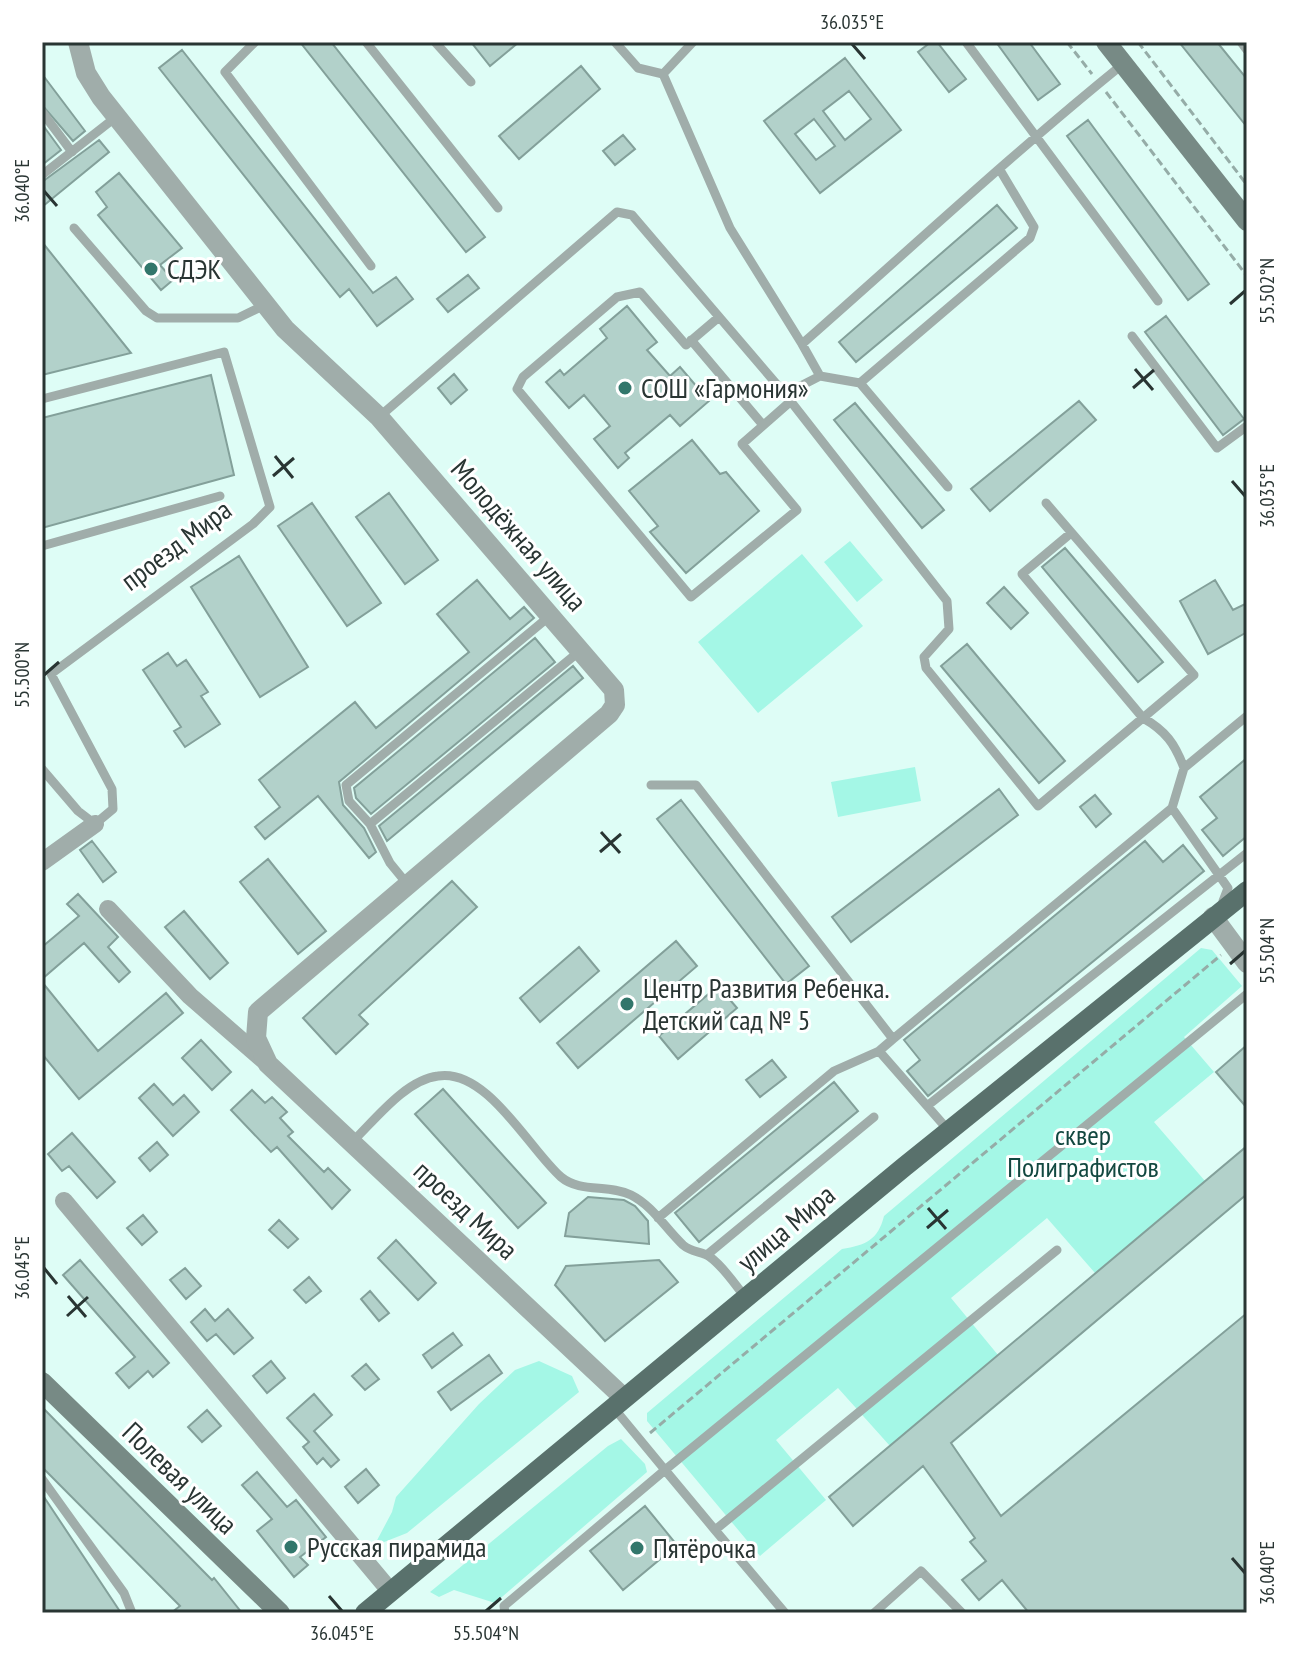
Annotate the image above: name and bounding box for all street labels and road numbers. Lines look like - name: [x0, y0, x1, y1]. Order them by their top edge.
- street label: Молодёжная улица: [443, 451, 596, 618]
- street label: проезд Мира: [113, 491, 239, 598]
- street label: проезд Мира: [406, 1152, 526, 1267]
- street label: улица Мира: [729, 1176, 842, 1279]
- street label: Полевая улица: [115, 1414, 246, 1542]

